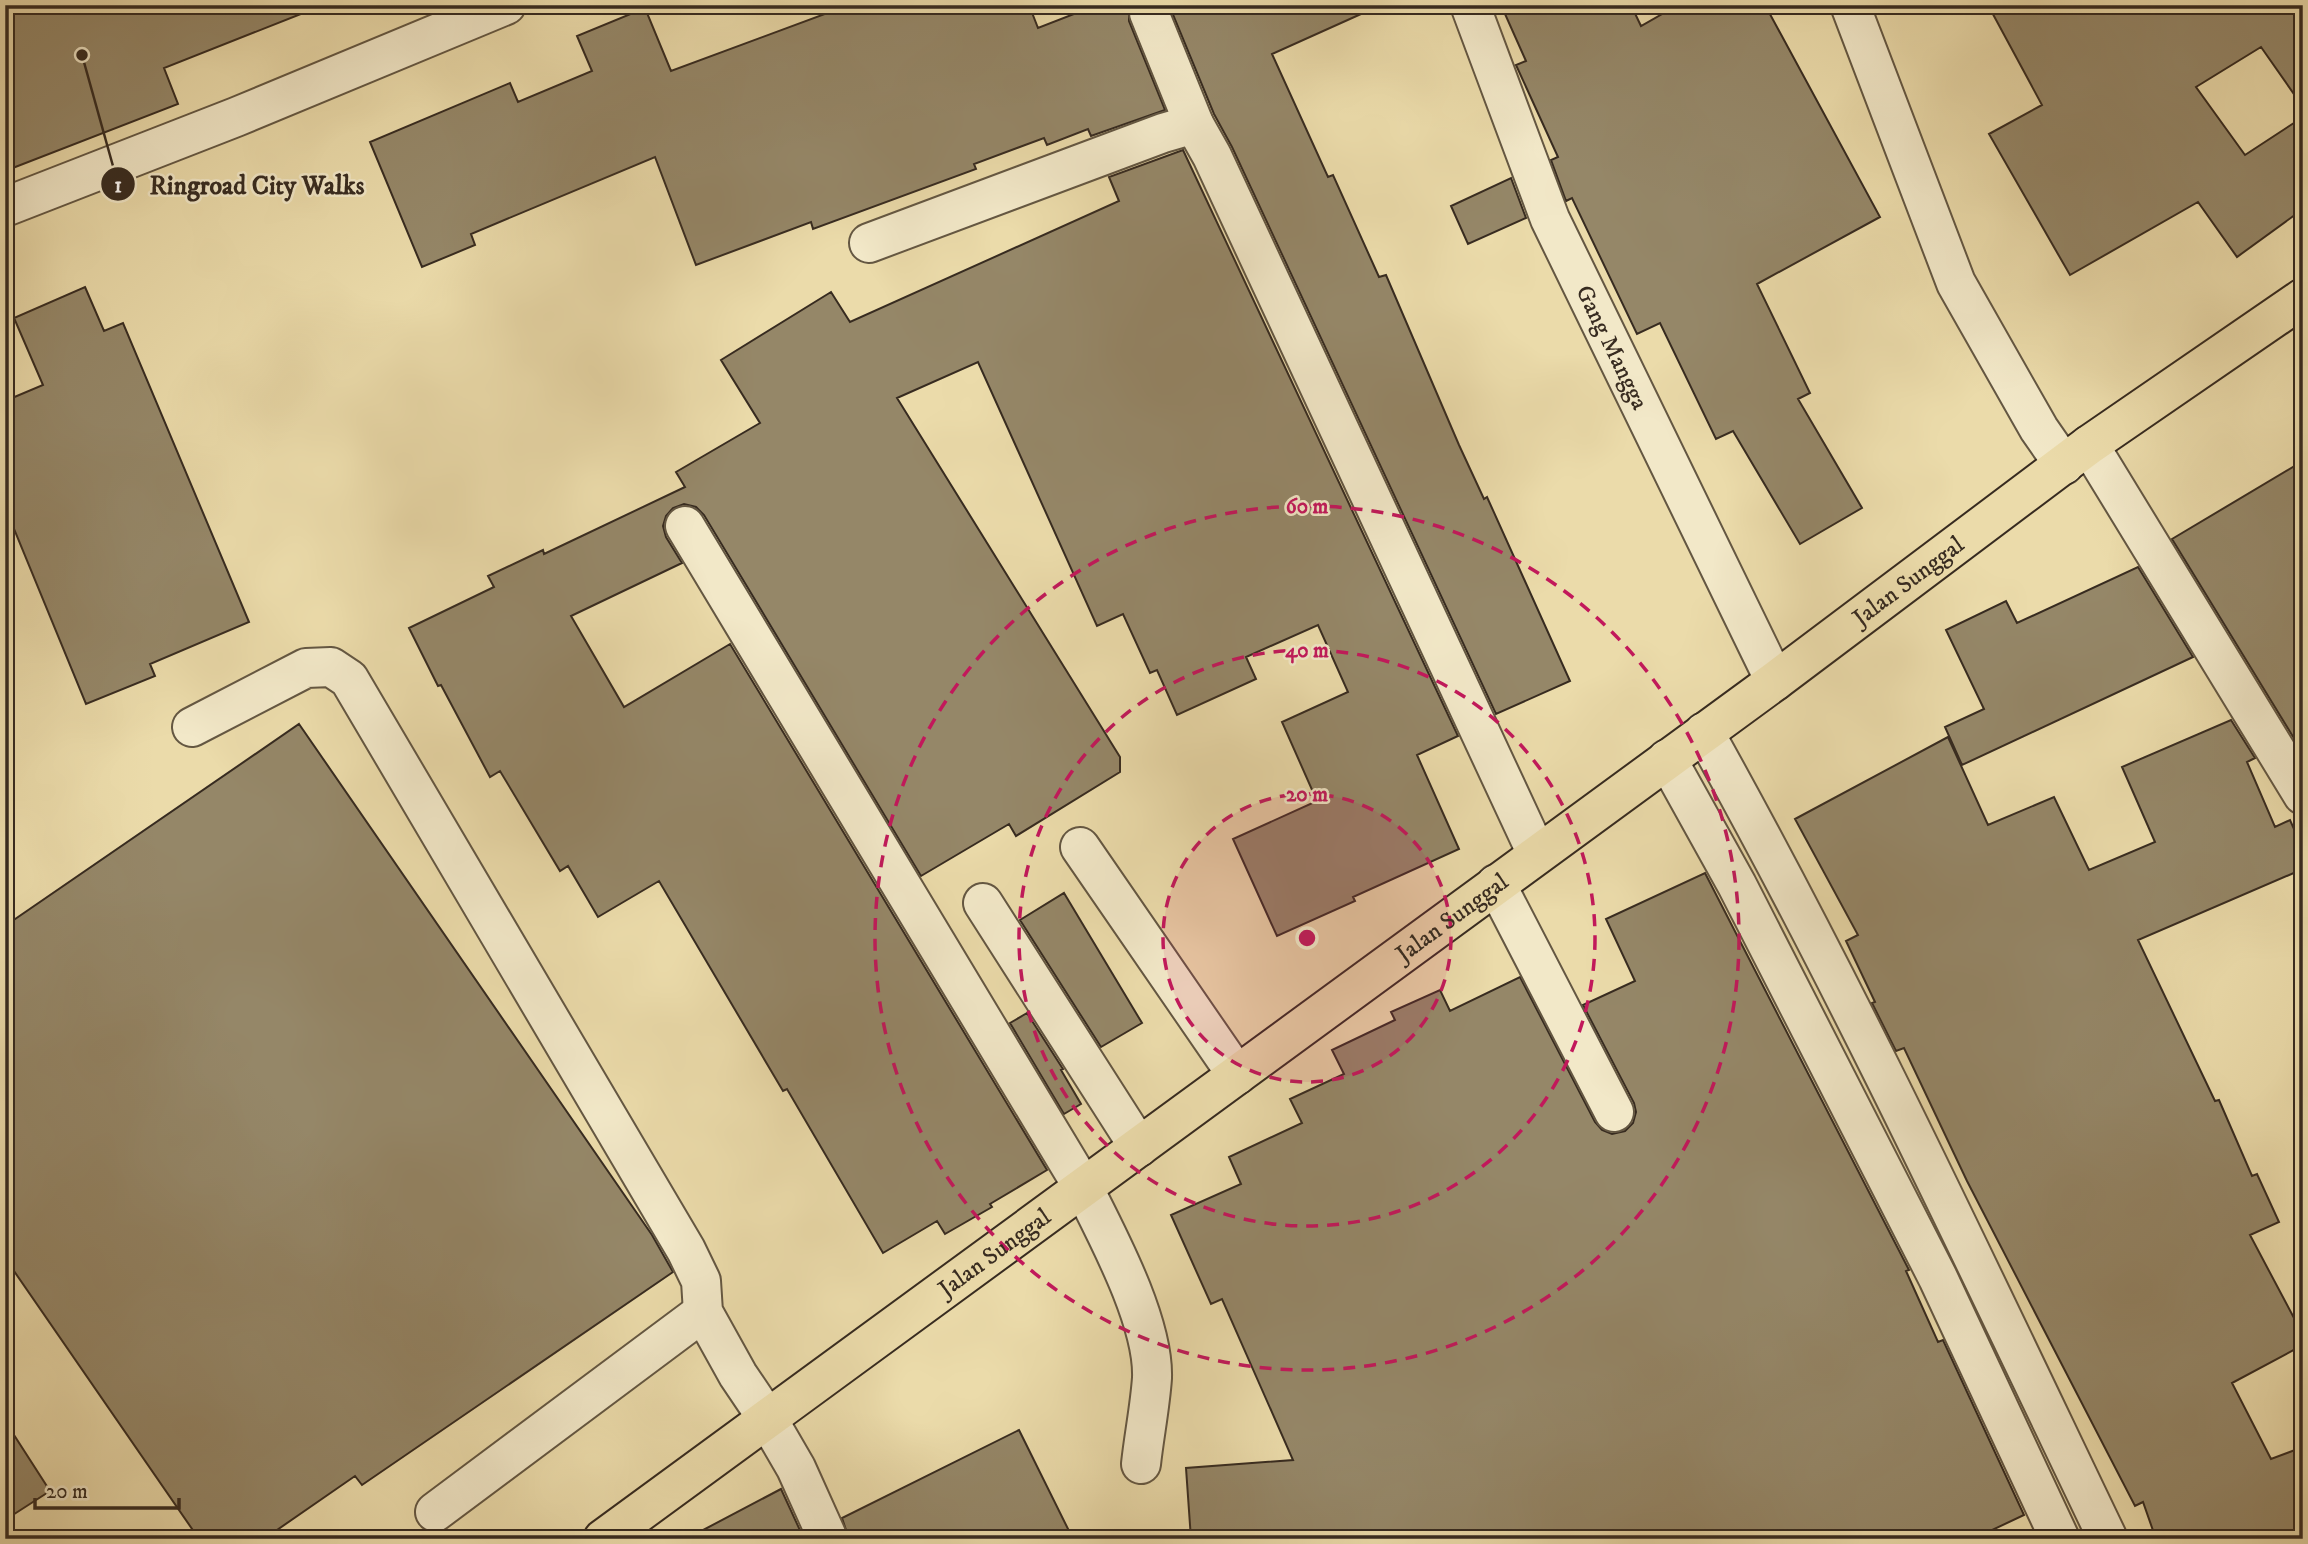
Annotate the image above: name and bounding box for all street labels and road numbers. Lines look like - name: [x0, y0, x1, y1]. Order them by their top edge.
- street label: Gang Mangga: [1569, 280, 1655, 415]
- street label: Jalan Sunggal: [1845, 530, 1971, 635]
- street label: Jalan Sunggal: [1389, 867, 1515, 971]
- street label: Jalan Sunggal: [931, 1202, 1058, 1306]

